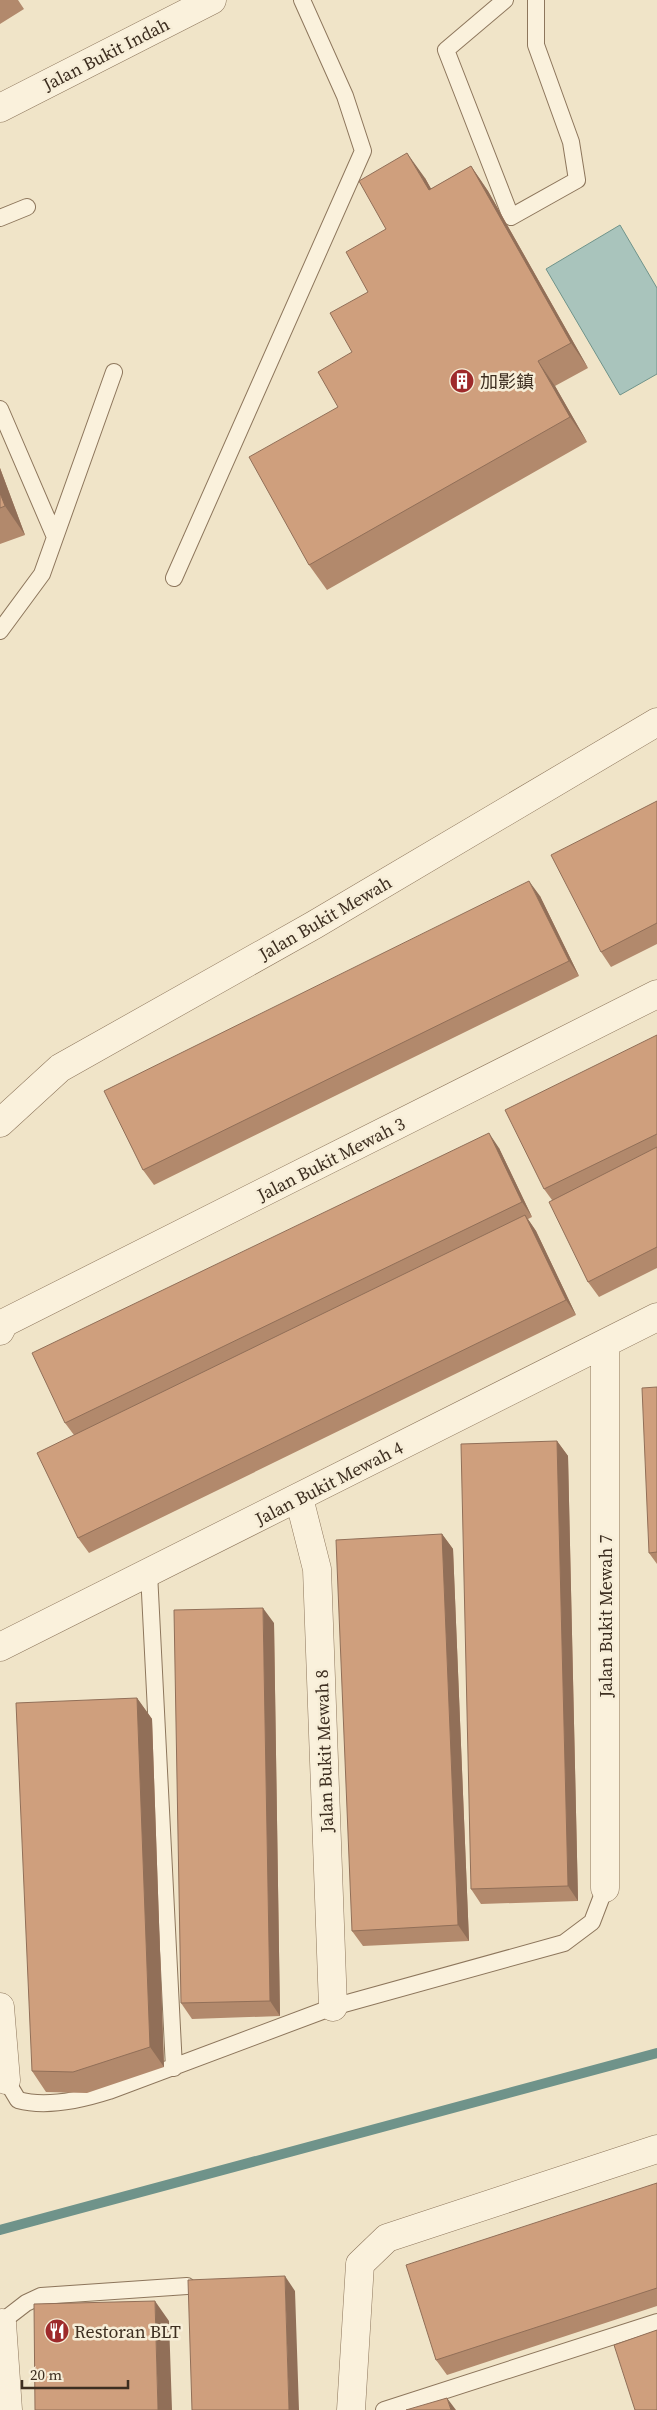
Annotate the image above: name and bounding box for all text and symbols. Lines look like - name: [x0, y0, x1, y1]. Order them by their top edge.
- street label: Jalan Bukit Indah: [37, 11, 174, 97]
- building icon: 加影鎮: [449, 368, 475, 394]
- place label: 加影鎮: [480, 369, 534, 394]
- street label: Jalan Bukit Mewah: [253, 870, 396, 967]
- street label: Jalan Bukit Mewah 3: [252, 1111, 409, 1208]
- street label: Jalan Bukit Mewah 4: [250, 1435, 407, 1532]
- street label: Jalan Bukit Mewah 7: [593, 1534, 618, 1699]
- street label: Jalan Bukit Mewah 8: [309, 1669, 339, 1834]
- restaurant icon: Restoran BLT: [44, 2318, 70, 2344]
- place label: Restoran BLT: [74, 2319, 181, 2344]
- scale bar: [22, 2358, 129, 2390]
- text: 20 m: [30, 2364, 62, 2385]

